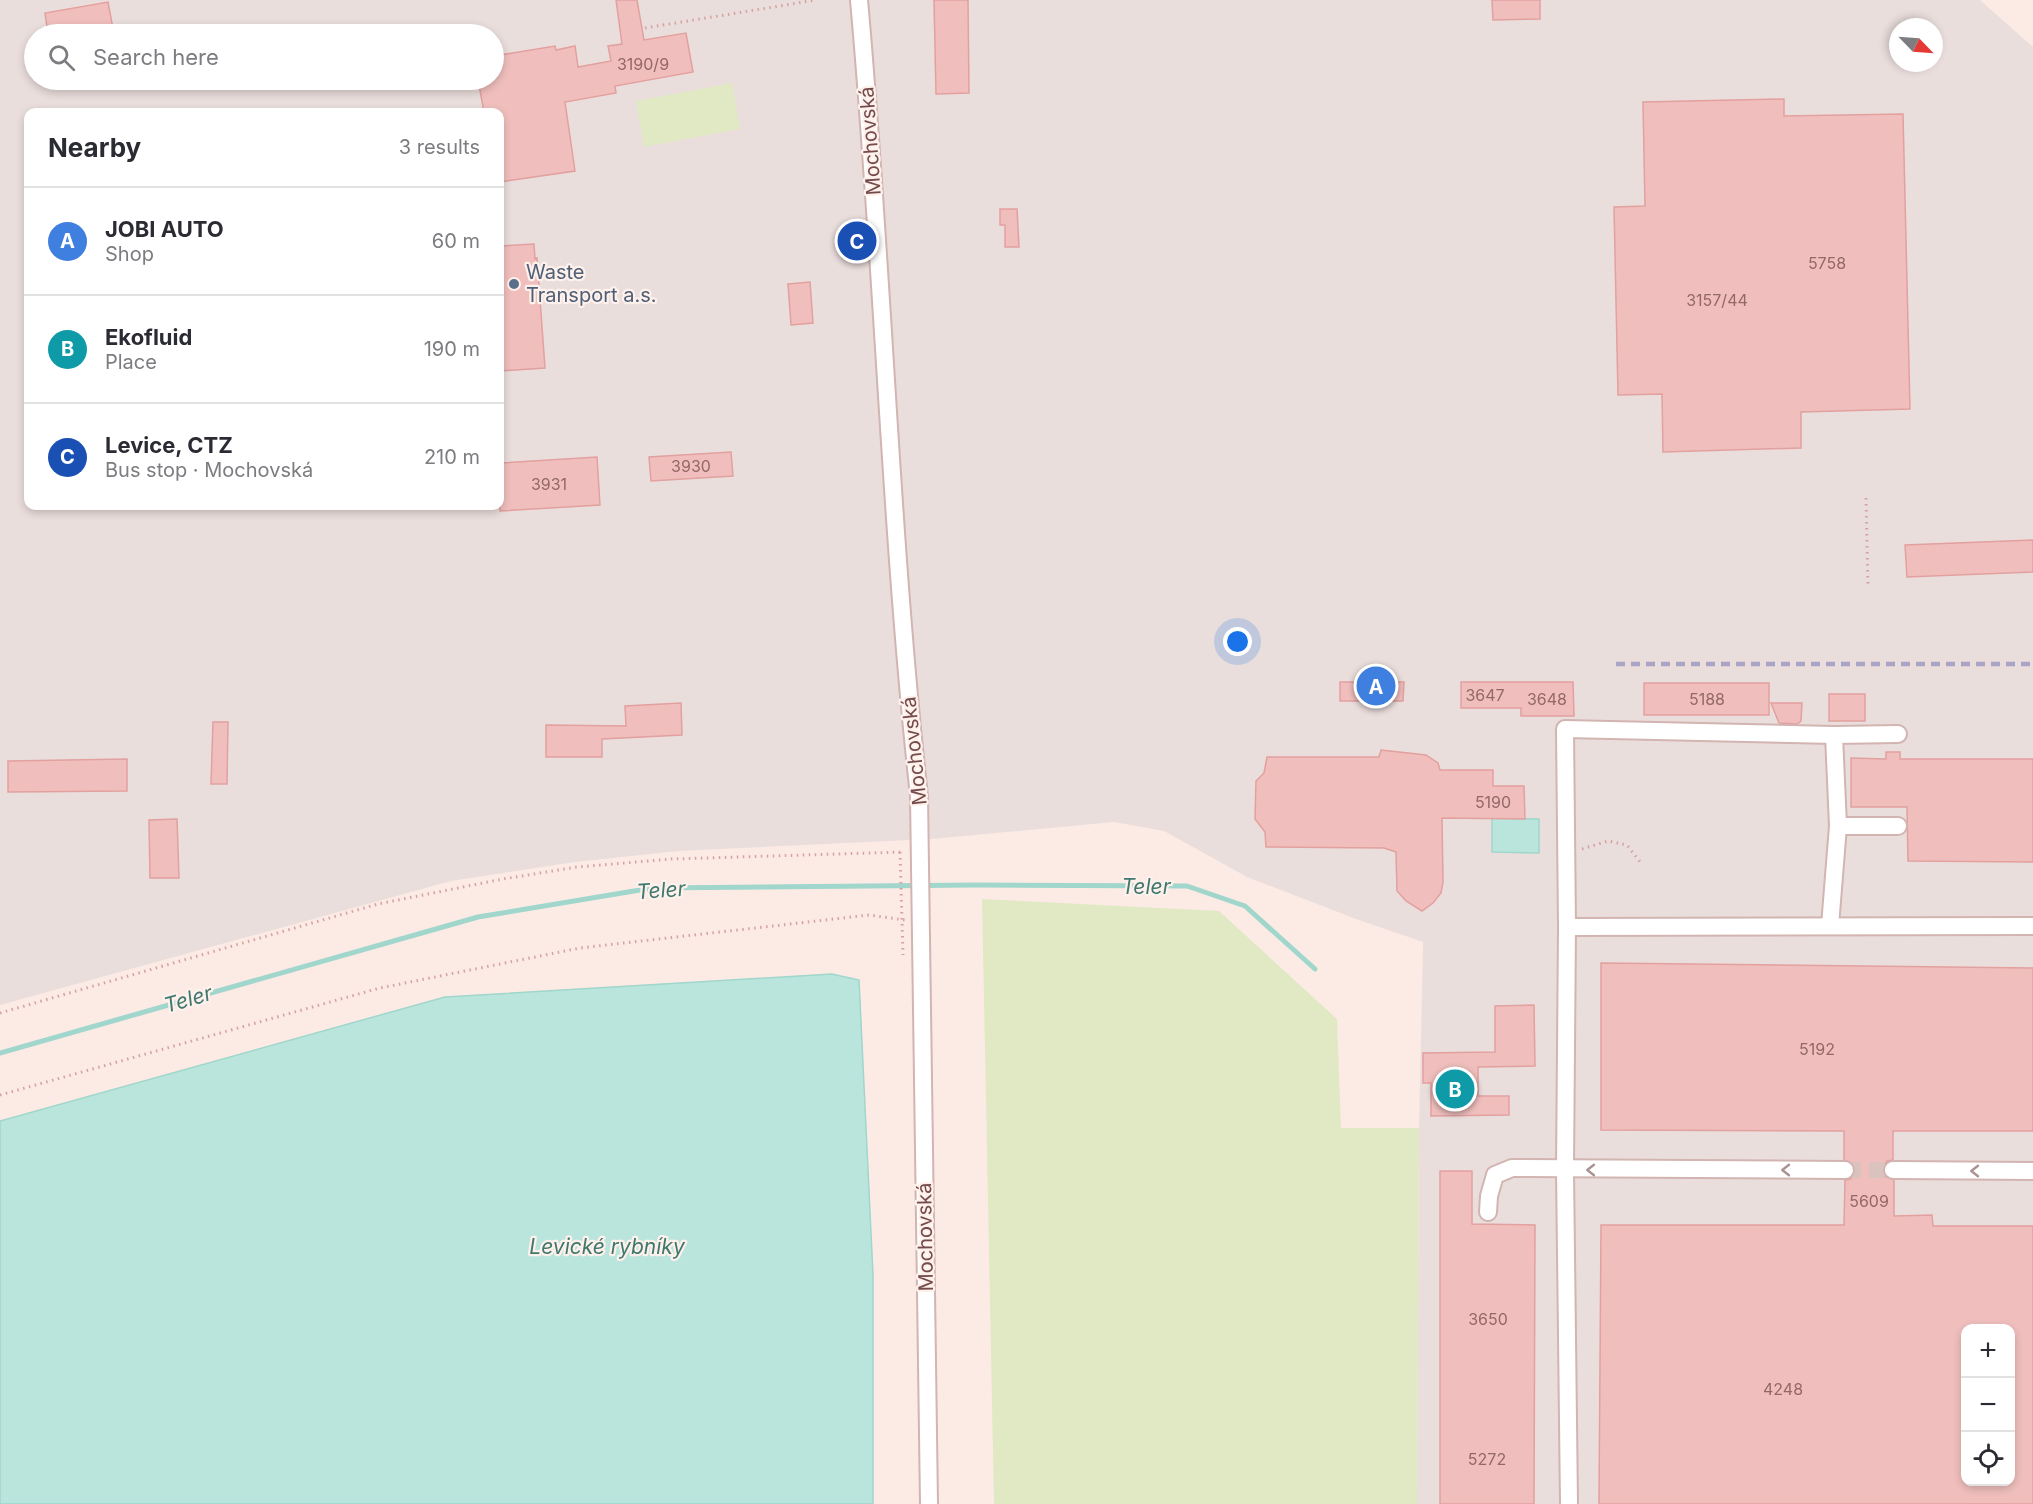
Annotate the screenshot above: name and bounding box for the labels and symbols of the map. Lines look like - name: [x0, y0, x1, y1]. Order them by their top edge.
- north arrow: [1889, 18, 1943, 72]
- house number: 3190/9: [617, 54, 669, 74]
- street label: Mochovská: [854, 86, 886, 196]
- pin: C: [838, 218, 876, 264]
- house number: 5758: [1808, 253, 1846, 273]
- place label: Waste Transport a.s.: [526, 260, 656, 307]
- marker: Waste Transport a.s.: [507, 277, 521, 291]
- house number: 3157/44: [1686, 290, 1748, 310]
- house number: 3930: [671, 456, 711, 476]
- house number: 3931: [531, 474, 567, 494]
- your location: [1223, 627, 1252, 656]
- pin: A: [1356, 664, 1396, 708]
- house number: 3647: [1465, 685, 1505, 705]
- house number: 3648: [1527, 689, 1567, 709]
- house number: 5188: [1689, 689, 1725, 709]
- street label: Mochovská: [896, 696, 932, 806]
- house number: 5190: [1475, 792, 1511, 812]
- water label: Teler: [1121, 874, 1172, 899]
- water label: Teler: [636, 876, 687, 904]
- water label: Teler: [161, 980, 216, 1018]
- house number: 5192: [1799, 1039, 1835, 1059]
- pin: B: [1436, 1066, 1474, 1112]
- one-way arrow: [1587, 1164, 1596, 1176]
- one-way arrow: [1782, 1164, 1791, 1176]
- one-way arrow: [1970, 1165, 1979, 1177]
- street label: Mochovská: [912, 1182, 938, 1292]
- house number: 5609: [1849, 1191, 1889, 1211]
- water label: Levické rybníky: [529, 1234, 686, 1259]
- house number: 3650: [1468, 1309, 1508, 1329]
- house number: 4248: [1763, 1379, 1803, 1399]
- house number: 5272: [1468, 1449, 1506, 1469]

